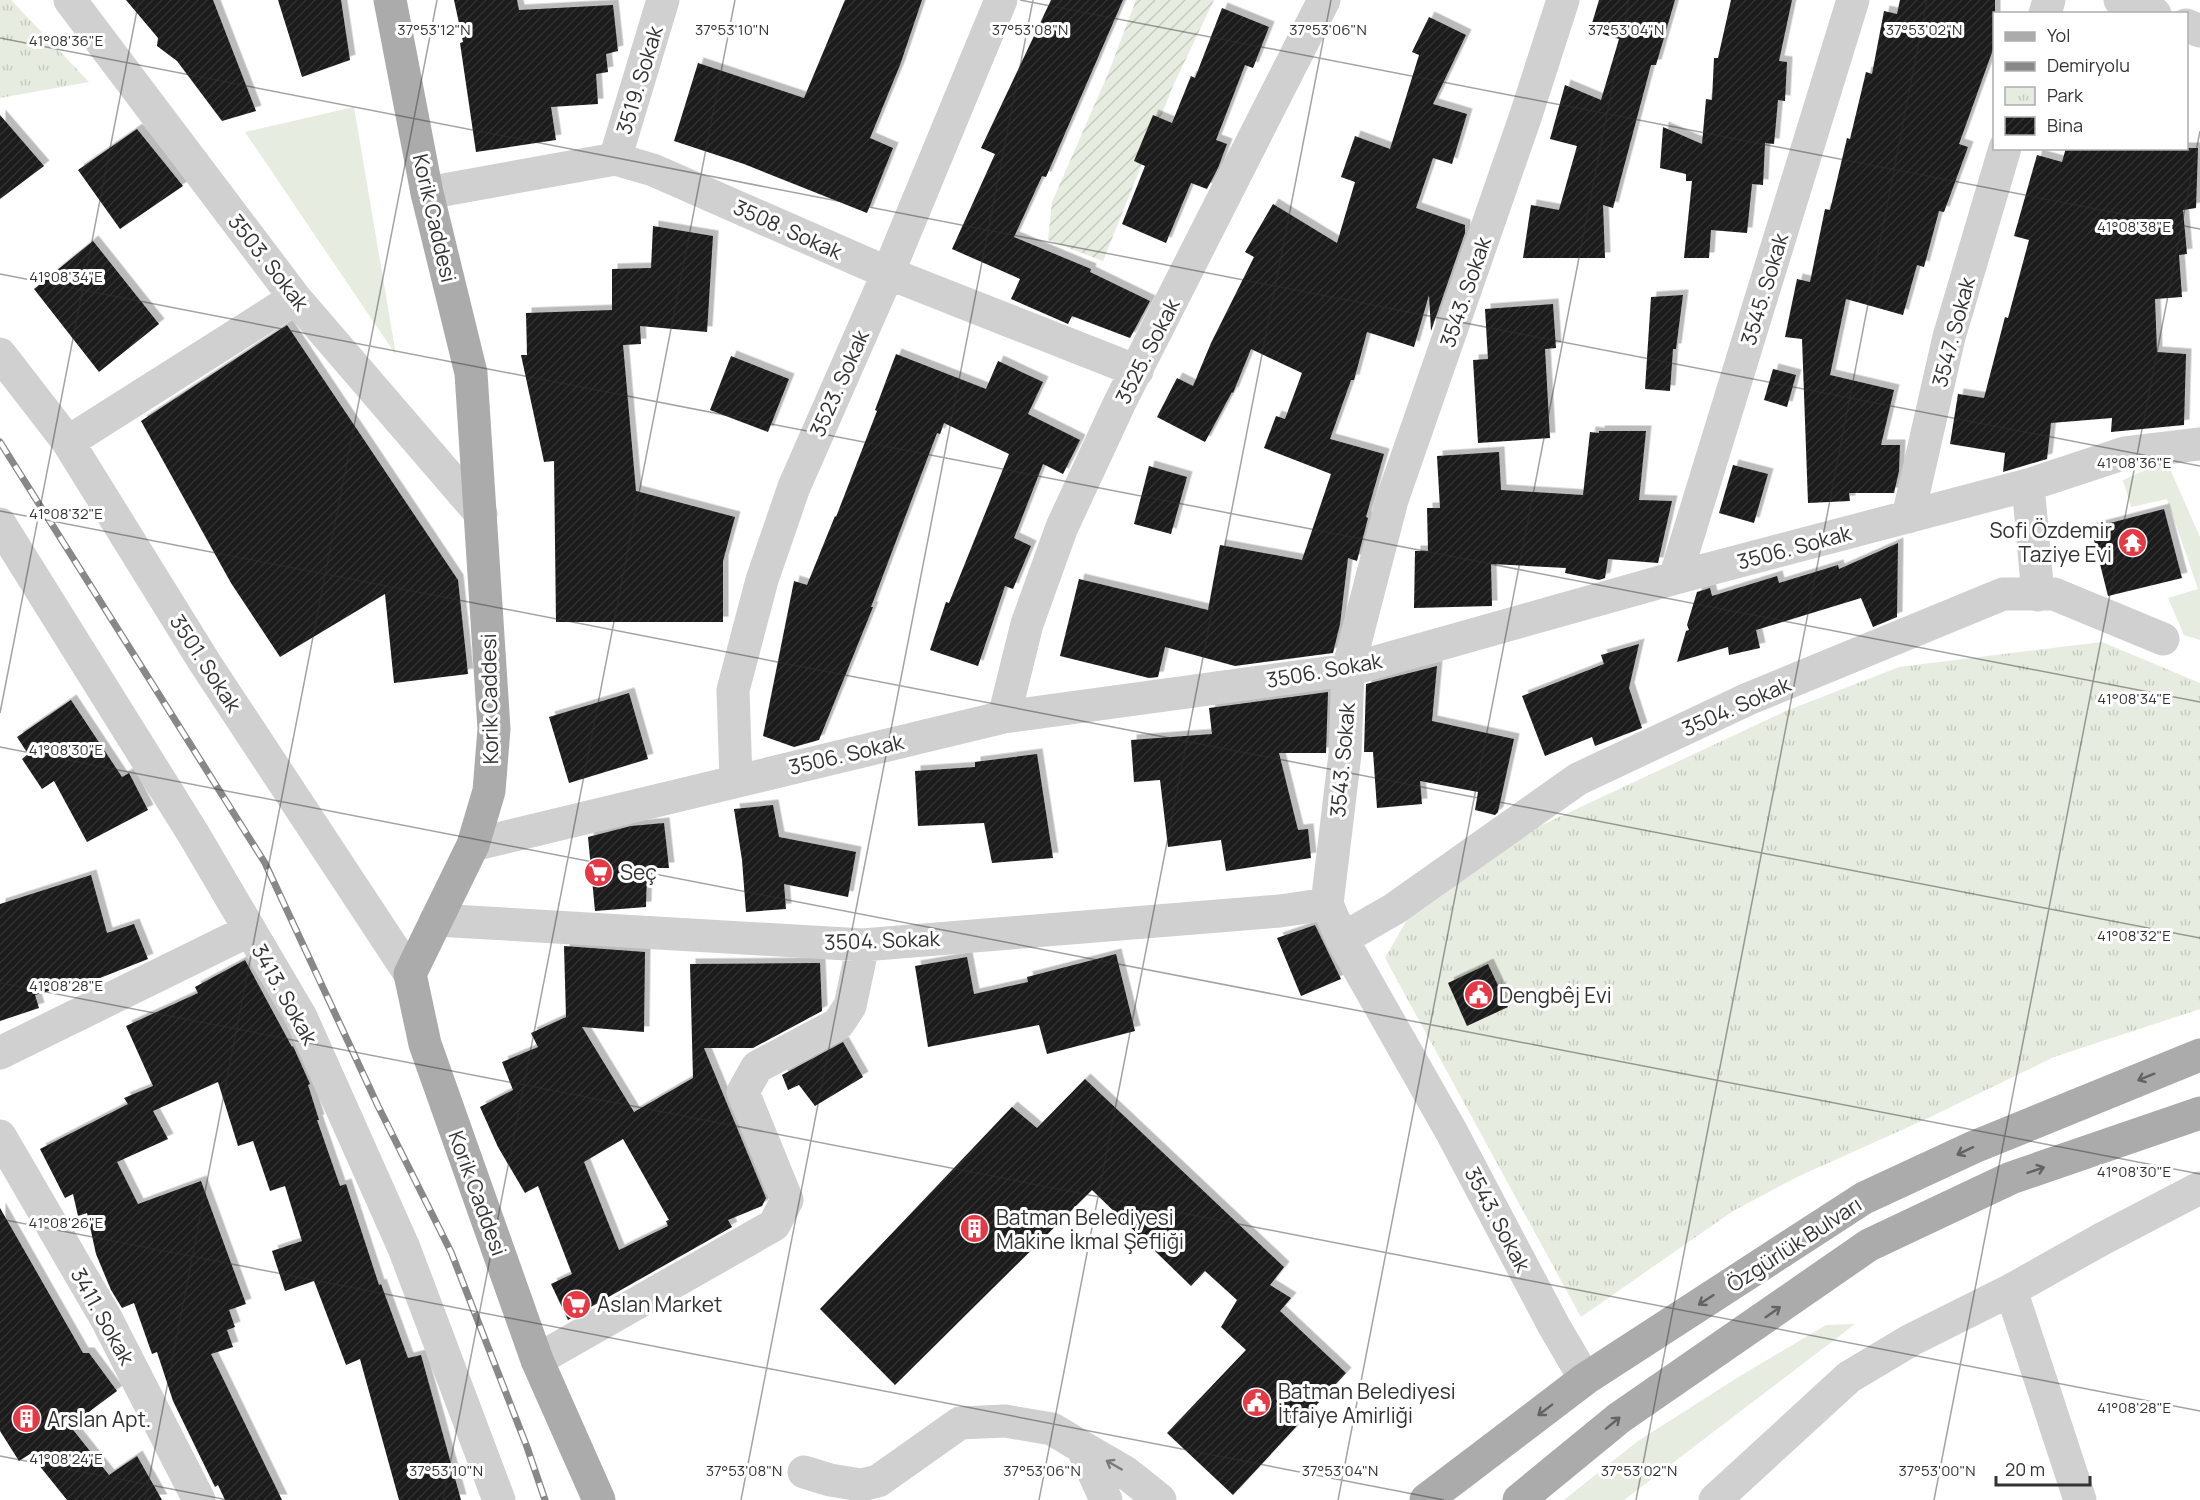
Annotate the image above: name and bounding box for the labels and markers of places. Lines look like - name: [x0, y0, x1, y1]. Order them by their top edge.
- place label: Sofi Özdemir Taziye Evi: [1990, 516, 2112, 568]
- temple icon: Sofi Özdemir Taziye Evi: [2117, 526, 2149, 558]
- supermarket icon: Seç: [583, 856, 615, 888]
- place label: Seç: [620, 858, 657, 886]
- public building icon: Dengbêj Evi: [1462, 979, 1494, 1011]
- place label: Dengbêj Evi: [1499, 981, 1612, 1009]
- place label: Batman Belediyesi Makine İkmal Şefliği: [996, 1203, 1184, 1255]
- building icon: Batman Belediyesi Makine İkmal Şefliği: [959, 1213, 991, 1245]
- supermarket icon: Aslan Market: [560, 1288, 592, 1320]
- place label: Aslan Market: [597, 1290, 722, 1318]
- place label: Batman Belediyesi İtfaiye Amirliği: [1278, 1377, 1456, 1429]
- public building icon: Batman Belediyesi İtfaiye Amirliği: [1241, 1387, 1273, 1419]
- building icon: Arslan Apt.: [10, 1403, 42, 1435]
- place label: Arslan Apt.: [47, 1405, 151, 1433]

